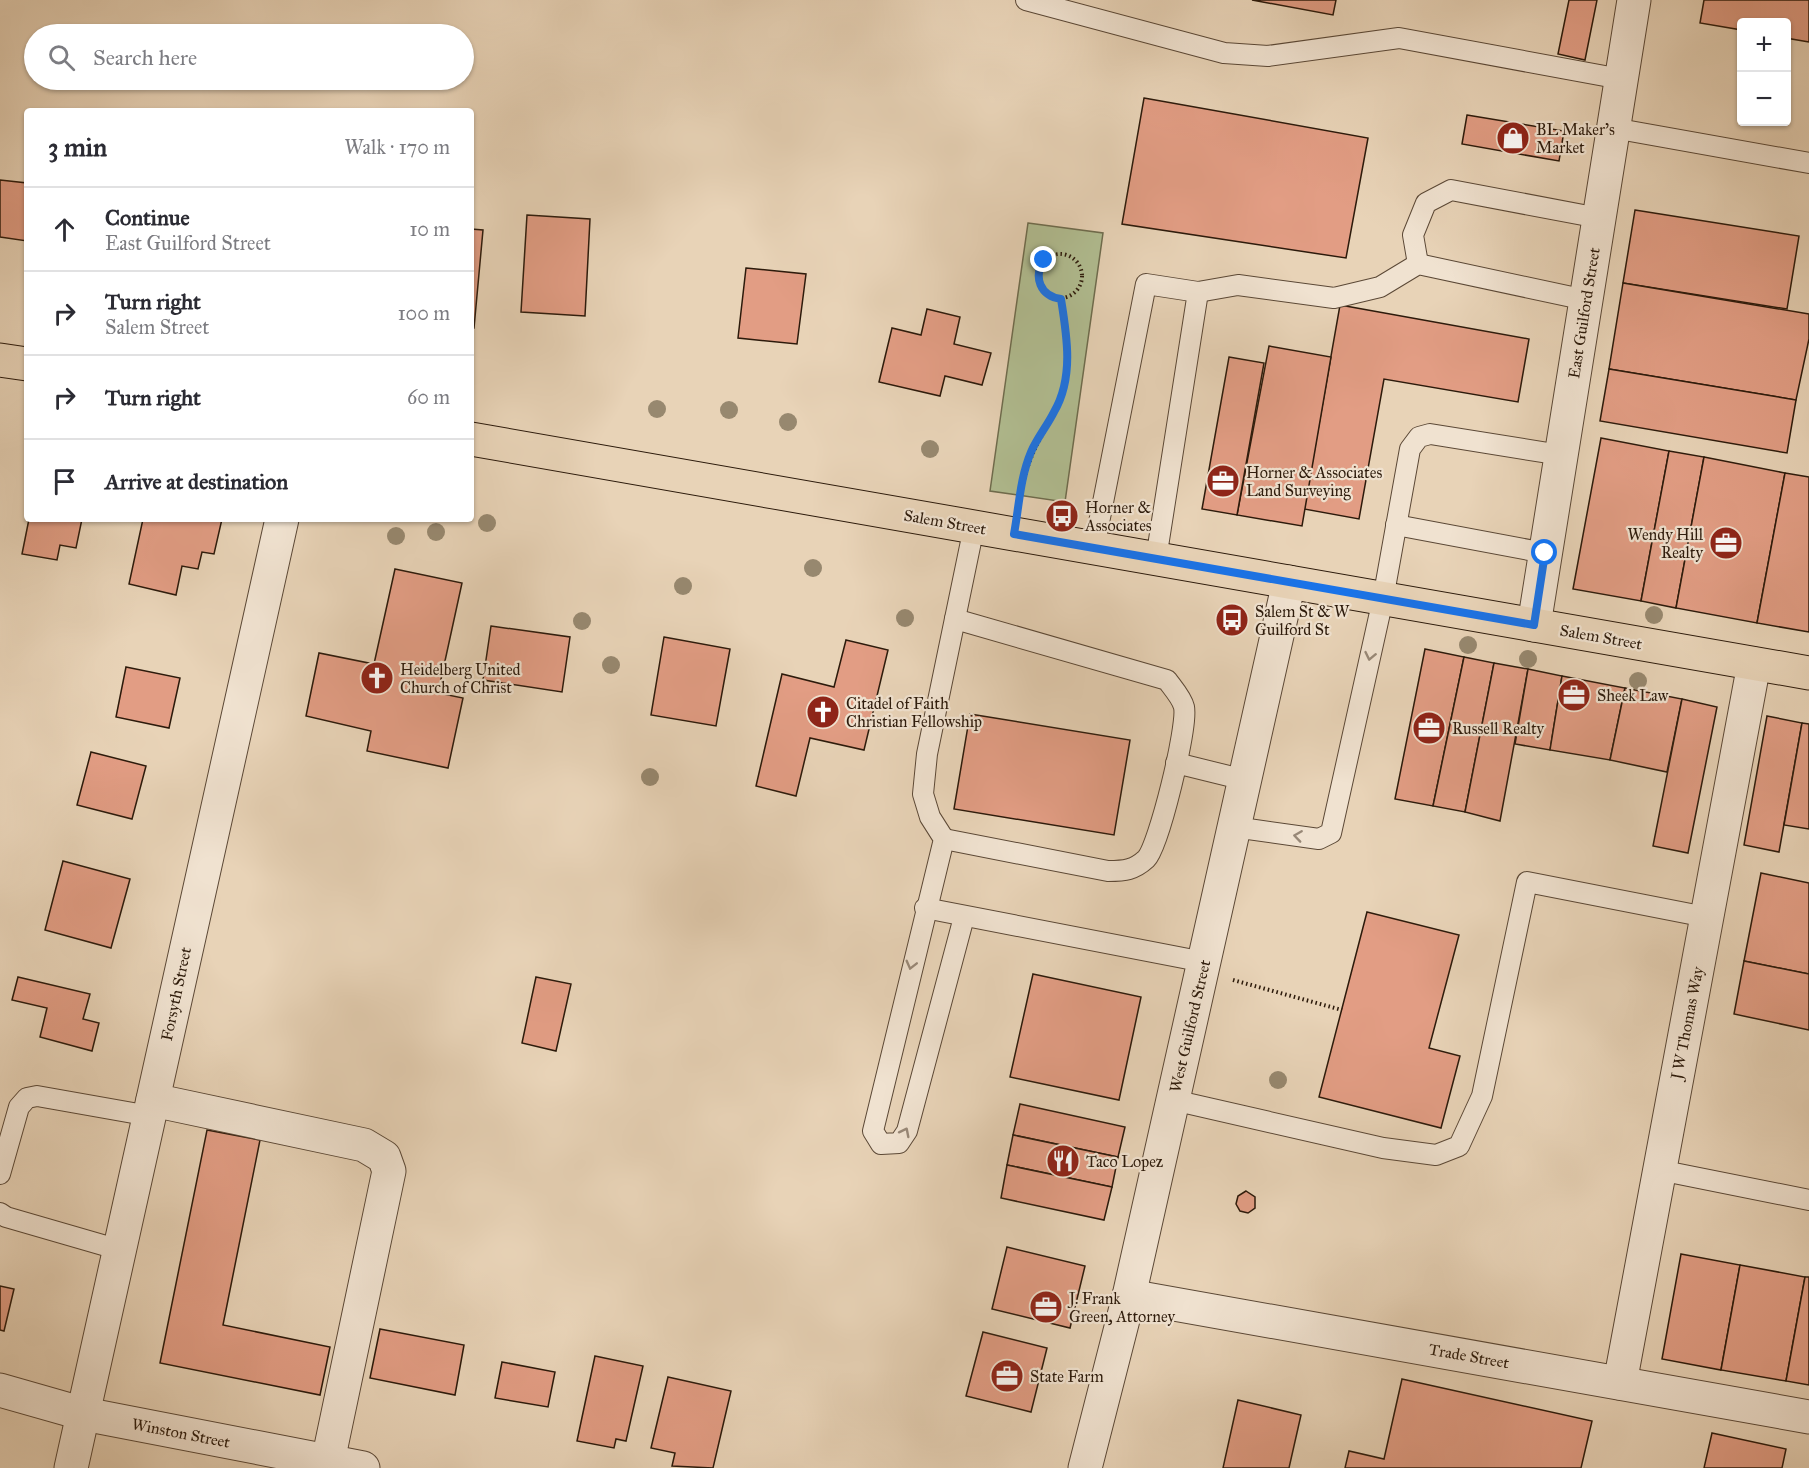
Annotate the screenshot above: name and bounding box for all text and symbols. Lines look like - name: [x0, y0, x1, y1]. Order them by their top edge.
- map controls: [1737, 18, 1791, 126]
- button: +: [1737, 18, 1791, 72]
- search box: [24, 24, 474, 90]
- icon: search: [45, 41, 78, 74]
- text: Search here: [93, 44, 197, 71]
- button: −: [1737, 72, 1791, 126]
- shop icon: BL Maker's Market: [1495, 120, 1531, 156]
- place label: BL Maker's Market: [1536, 120, 1615, 157]
- text: 3 min: [48, 131, 107, 163]
- text: Walk · 170 m: [345, 135, 450, 159]
- text: Continue: [105, 204, 190, 231]
- icon: ahead: [48, 213, 81, 246]
- text: 10 m: [409, 217, 450, 241]
- text: East Guilford Street: [105, 231, 271, 255]
- route end: [1030, 246, 1056, 272]
- street label: East Guilford Street: [1564, 246, 1604, 380]
- text: Turn right: [105, 288, 201, 315]
- icon: right: [48, 297, 81, 330]
- text: 100 m: [398, 301, 450, 325]
- text: Salem Street: [105, 315, 209, 339]
- icon: right: [48, 381, 81, 414]
- text: Turn right: [105, 384, 201, 411]
- text: 60 m: [407, 385, 450, 409]
- office icon: Horner & Associates Land Surveying: [1205, 463, 1241, 499]
- place label: Horner & Associates Land Surveying: [1246, 463, 1382, 501]
- icon: arrive: [48, 465, 81, 498]
- text: Arrive at destination: [105, 468, 288, 495]
- bus stop icon: Horner & Associates: [1044, 498, 1080, 534]
- place label: Horner & Associates: [1084, 498, 1152, 535]
- street label: Salem Street: [902, 505, 988, 539]
- place label: Wendy Hill Realty: [1627, 525, 1704, 562]
- office icon: Wendy Hill Realty: [1708, 525, 1744, 561]
- route start: [1531, 539, 1557, 565]
- bus stop icon: Salem St & W Guilford St: [1214, 602, 1250, 638]
- place label: Salem St & W Guilford St: [1255, 602, 1350, 639]
- street label: Salem Street: [1558, 620, 1644, 654]
- one-way arrow: [1364, 650, 1377, 660]
- church icon: Heidelberg United Church of Christ: [359, 660, 395, 696]
- place label: Heidelberg United Church of Christ: [400, 660, 521, 697]
- office icon: Sheek Law: [1556, 677, 1592, 713]
- place label: Sheek Law: [1597, 686, 1669, 705]
- church icon: Citadel of Faith Christian Fellowship: [805, 694, 841, 730]
- place label: Citadel of Faith Christian Fellowship: [846, 694, 982, 731]
- office icon: Russell Realty: [1411, 710, 1447, 746]
- place label: Russell Realty: [1452, 719, 1545, 738]
- one-way arrow: [1294, 830, 1303, 842]
- street label: Forsyth Street: [157, 945, 195, 1043]
- street label: West Guilford Street: [1165, 957, 1215, 1094]
- one-way arrow: [906, 960, 919, 970]
- street label: J W Thomas Way: [1666, 965, 1708, 1083]
- one-way arrow: [898, 1128, 909, 1138]
- restaurant icon: Taco Lopez: [1045, 1143, 1081, 1179]
- place label: Taco Lopez: [1086, 1152, 1164, 1171]
- office icon: J. Frank Green, Attorney: [1028, 1289, 1064, 1325]
- place label: J. Frank Green, Attorney: [1067, 1289, 1175, 1326]
- street label: Trade Street: [1427, 1340, 1511, 1372]
- office icon: State Farm: [989, 1358, 1025, 1394]
- place label: State Farm: [1030, 1367, 1104, 1386]
- street label: Winston Street: [130, 1414, 232, 1452]

